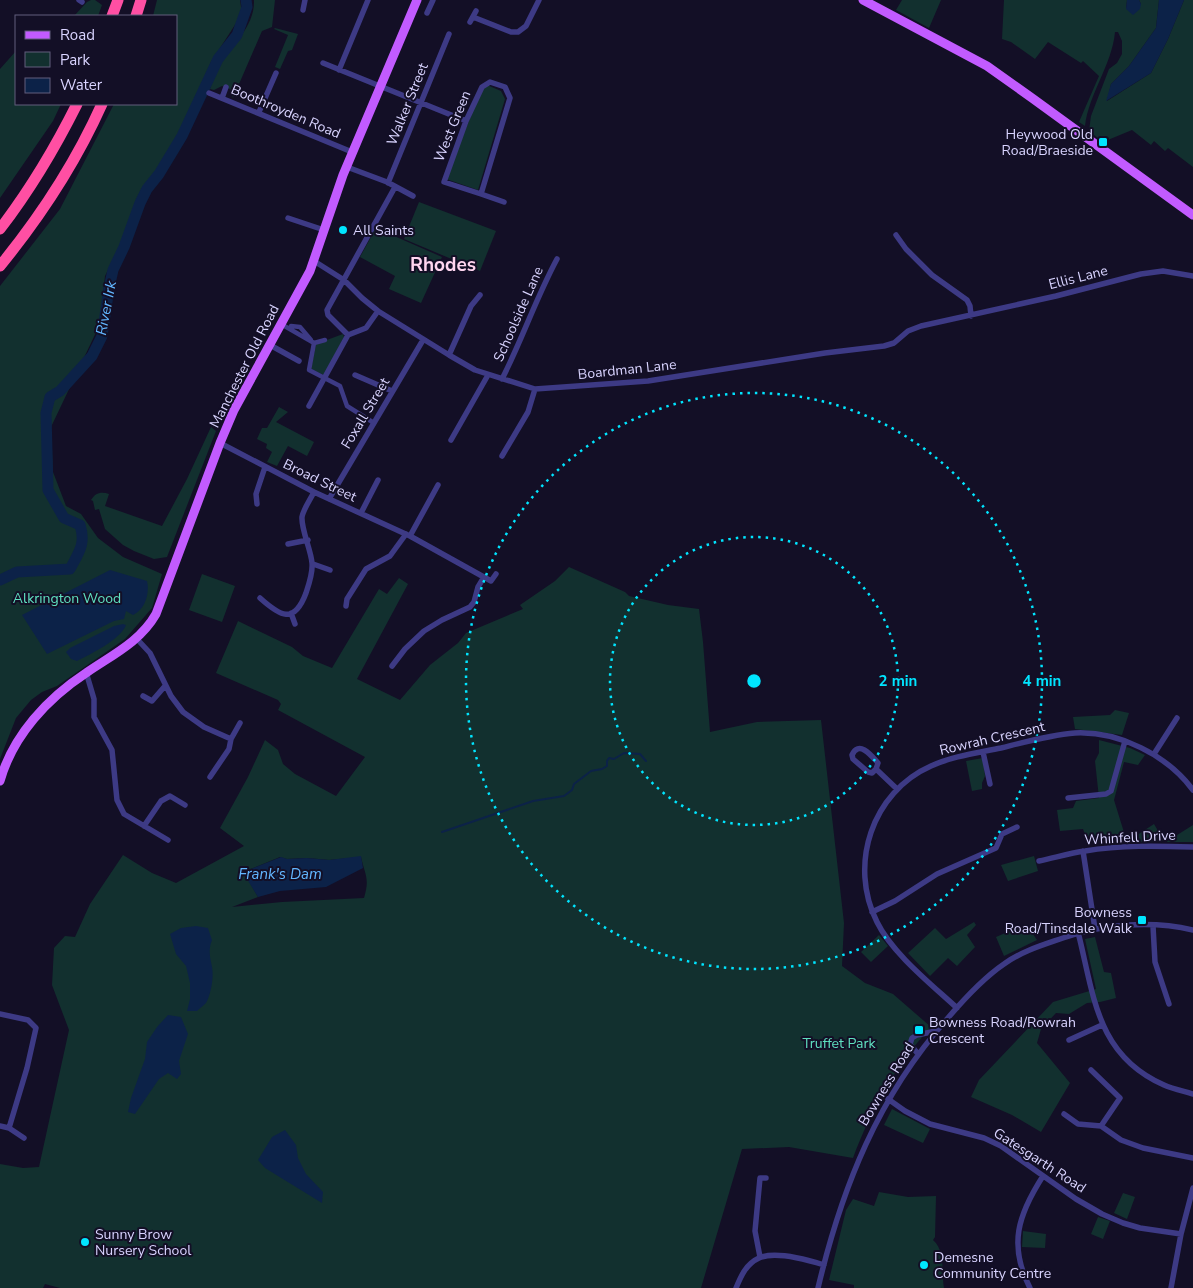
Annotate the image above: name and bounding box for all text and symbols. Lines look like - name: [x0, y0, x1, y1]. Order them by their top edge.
- legend: [15, 15, 178, 105]
- text: Road: [60, 25, 95, 45]
- text: Park: [60, 50, 90, 70]
- street label: Walker Street: [382, 60, 433, 148]
- text: Water: [60, 75, 103, 95]
- street label: Boothroyden Road: [228, 80, 343, 143]
- street label: West Green: [430, 88, 475, 165]
- place label: Heywood Old Road/Braeside: [1002, 125, 1093, 160]
- marker: Heywood Old Road/Braeside: [1097, 136, 1109, 148]
- place label: All Saints: [353, 221, 414, 240]
- marker: All Saints: [337, 224, 349, 236]
- district label: Rhodes: [410, 252, 476, 278]
- street label: Ellis Lane: [1046, 261, 1110, 294]
- street label: Schoolside Lane: [489, 264, 548, 365]
- water label: River Irk: [91, 279, 121, 337]
- street label: Manchester Old Road: [205, 301, 284, 431]
- street label: Boardman Lane: [577, 355, 677, 384]
- street label: Foxall Street: [337, 374, 394, 452]
- street label: Broad Street: [280, 454, 360, 506]
- park label: Alkrington Wood: [13, 589, 121, 608]
- text: 2 min: [879, 671, 917, 691]
- text: 4 min: [1023, 671, 1061, 691]
- centre of rings: [745, 672, 763, 690]
- street label: Rowrah Crescent: [937, 717, 1047, 760]
- street label: Whinfell Drive: [1084, 826, 1176, 849]
- water label: Frank's Dam: [238, 864, 322, 884]
- place label: Bowness Road/Tinsdale Walk: [1005, 903, 1133, 938]
- marker: Bowness Road/Tinsdale Walk: [1136, 914, 1148, 926]
- place label: Bowness Road/Rowrah Crescent: [929, 1013, 1076, 1048]
- marker: Bowness Road/Rowrah Crescent: [913, 1024, 925, 1036]
- park label: Truffet Park: [802, 1034, 877, 1053]
- street label: Bowness Road: [854, 1039, 919, 1129]
- street label: Gatesgarth Road: [990, 1123, 1090, 1197]
- place label: Sunny Brow Nursery School: [95, 1225, 192, 1260]
- marker: Sunny Brow Nursery School: [79, 1236, 91, 1248]
- place label: Demesne Community Centre: [934, 1248, 1051, 1283]
- marker: Demesne Community Centre: [918, 1259, 930, 1271]

